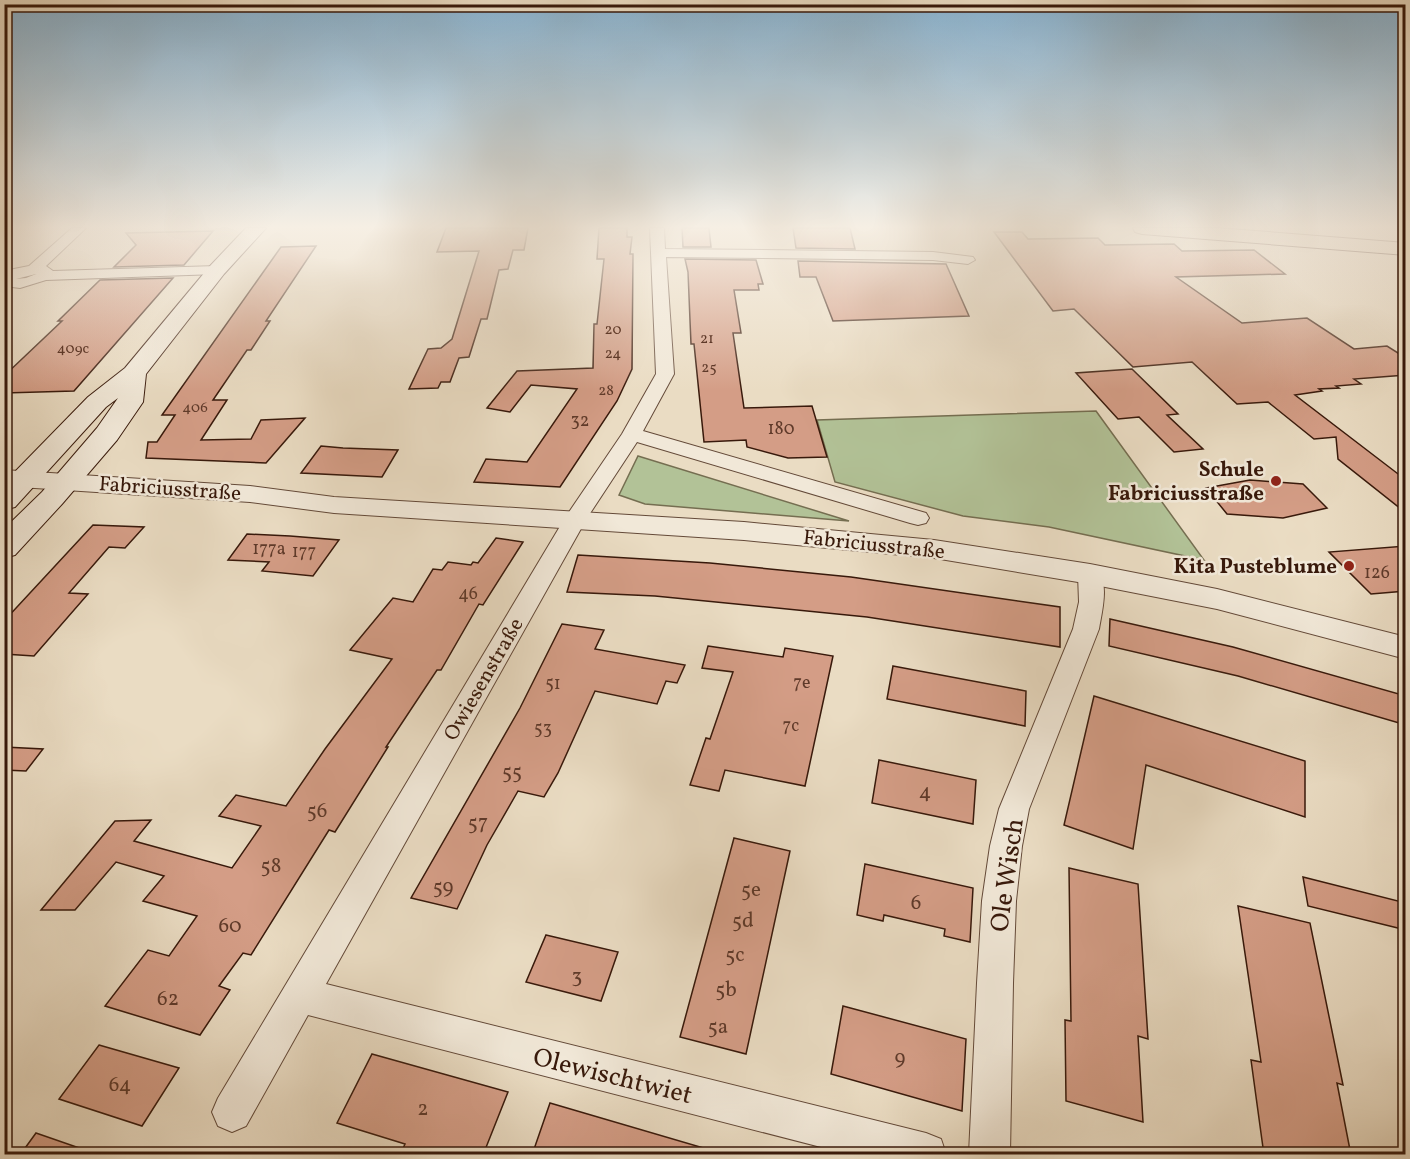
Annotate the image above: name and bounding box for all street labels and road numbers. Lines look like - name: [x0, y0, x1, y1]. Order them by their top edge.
- street label: Fabriciusstraße: [98, 470, 242, 509]
- street label: Fabriciusstraße: [801, 524, 946, 567]
- street label: Owiesenstraße: [437, 613, 531, 747]
- street label: Ole Wisch: [982, 816, 1034, 934]
- street label: Olewischtwiet: [529, 1040, 696, 1114]

